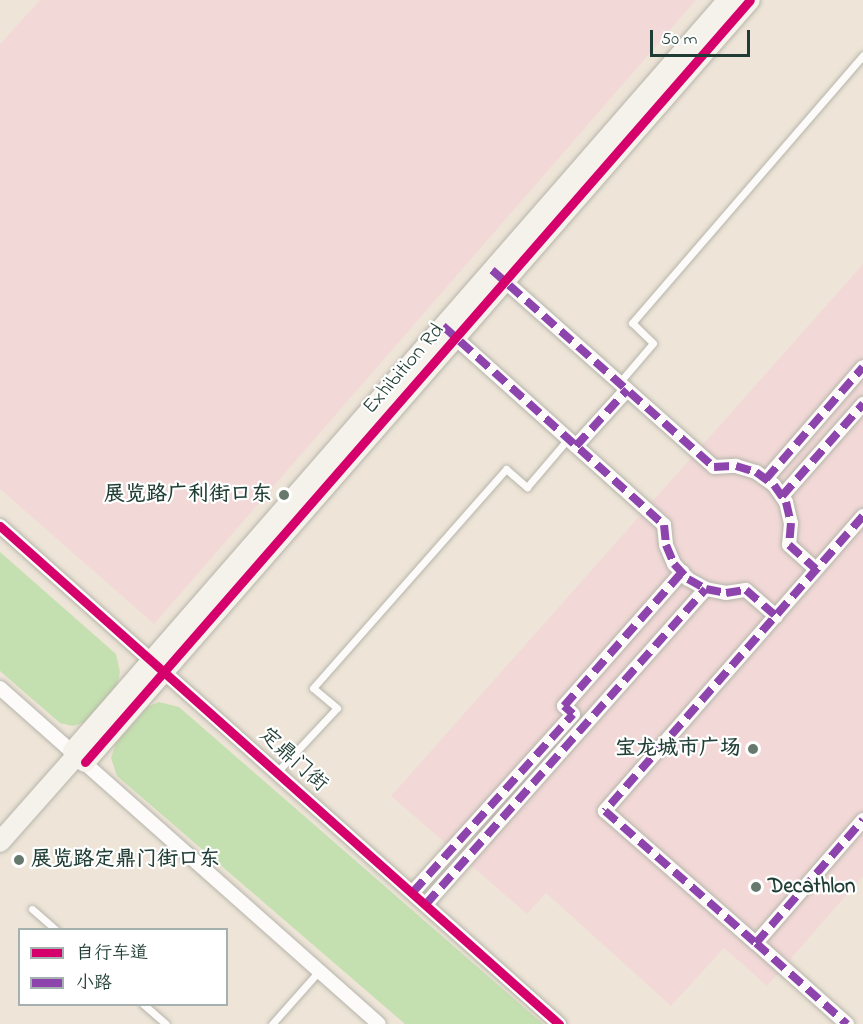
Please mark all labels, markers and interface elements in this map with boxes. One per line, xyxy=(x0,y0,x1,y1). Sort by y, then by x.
scale bar xyxy=(653,18,754,56)
text: 50 m xyxy=(661,27,698,53)
street label: Exhibition Rd xyxy=(358,319,450,419)
place label: 展览路广利街口东 xyxy=(104,482,272,508)
marker: 展览路广利街口东 xyxy=(277,488,291,502)
street label: 定鼎门街 xyxy=(253,723,333,797)
place label: 宝龙城市广场 xyxy=(615,736,741,762)
marker: 宝龙城市广场 xyxy=(746,742,760,756)
place label: 展览路定鼎门街口东 xyxy=(31,847,220,873)
marker: 展览路定鼎门街口东 xyxy=(12,853,26,867)
place label: Decathlon xyxy=(768,874,855,900)
marker: Decathlon xyxy=(749,880,763,894)
legend xyxy=(18,928,228,1006)
text: 自行车道 xyxy=(76,941,148,967)
text: 小路 xyxy=(76,971,112,997)

